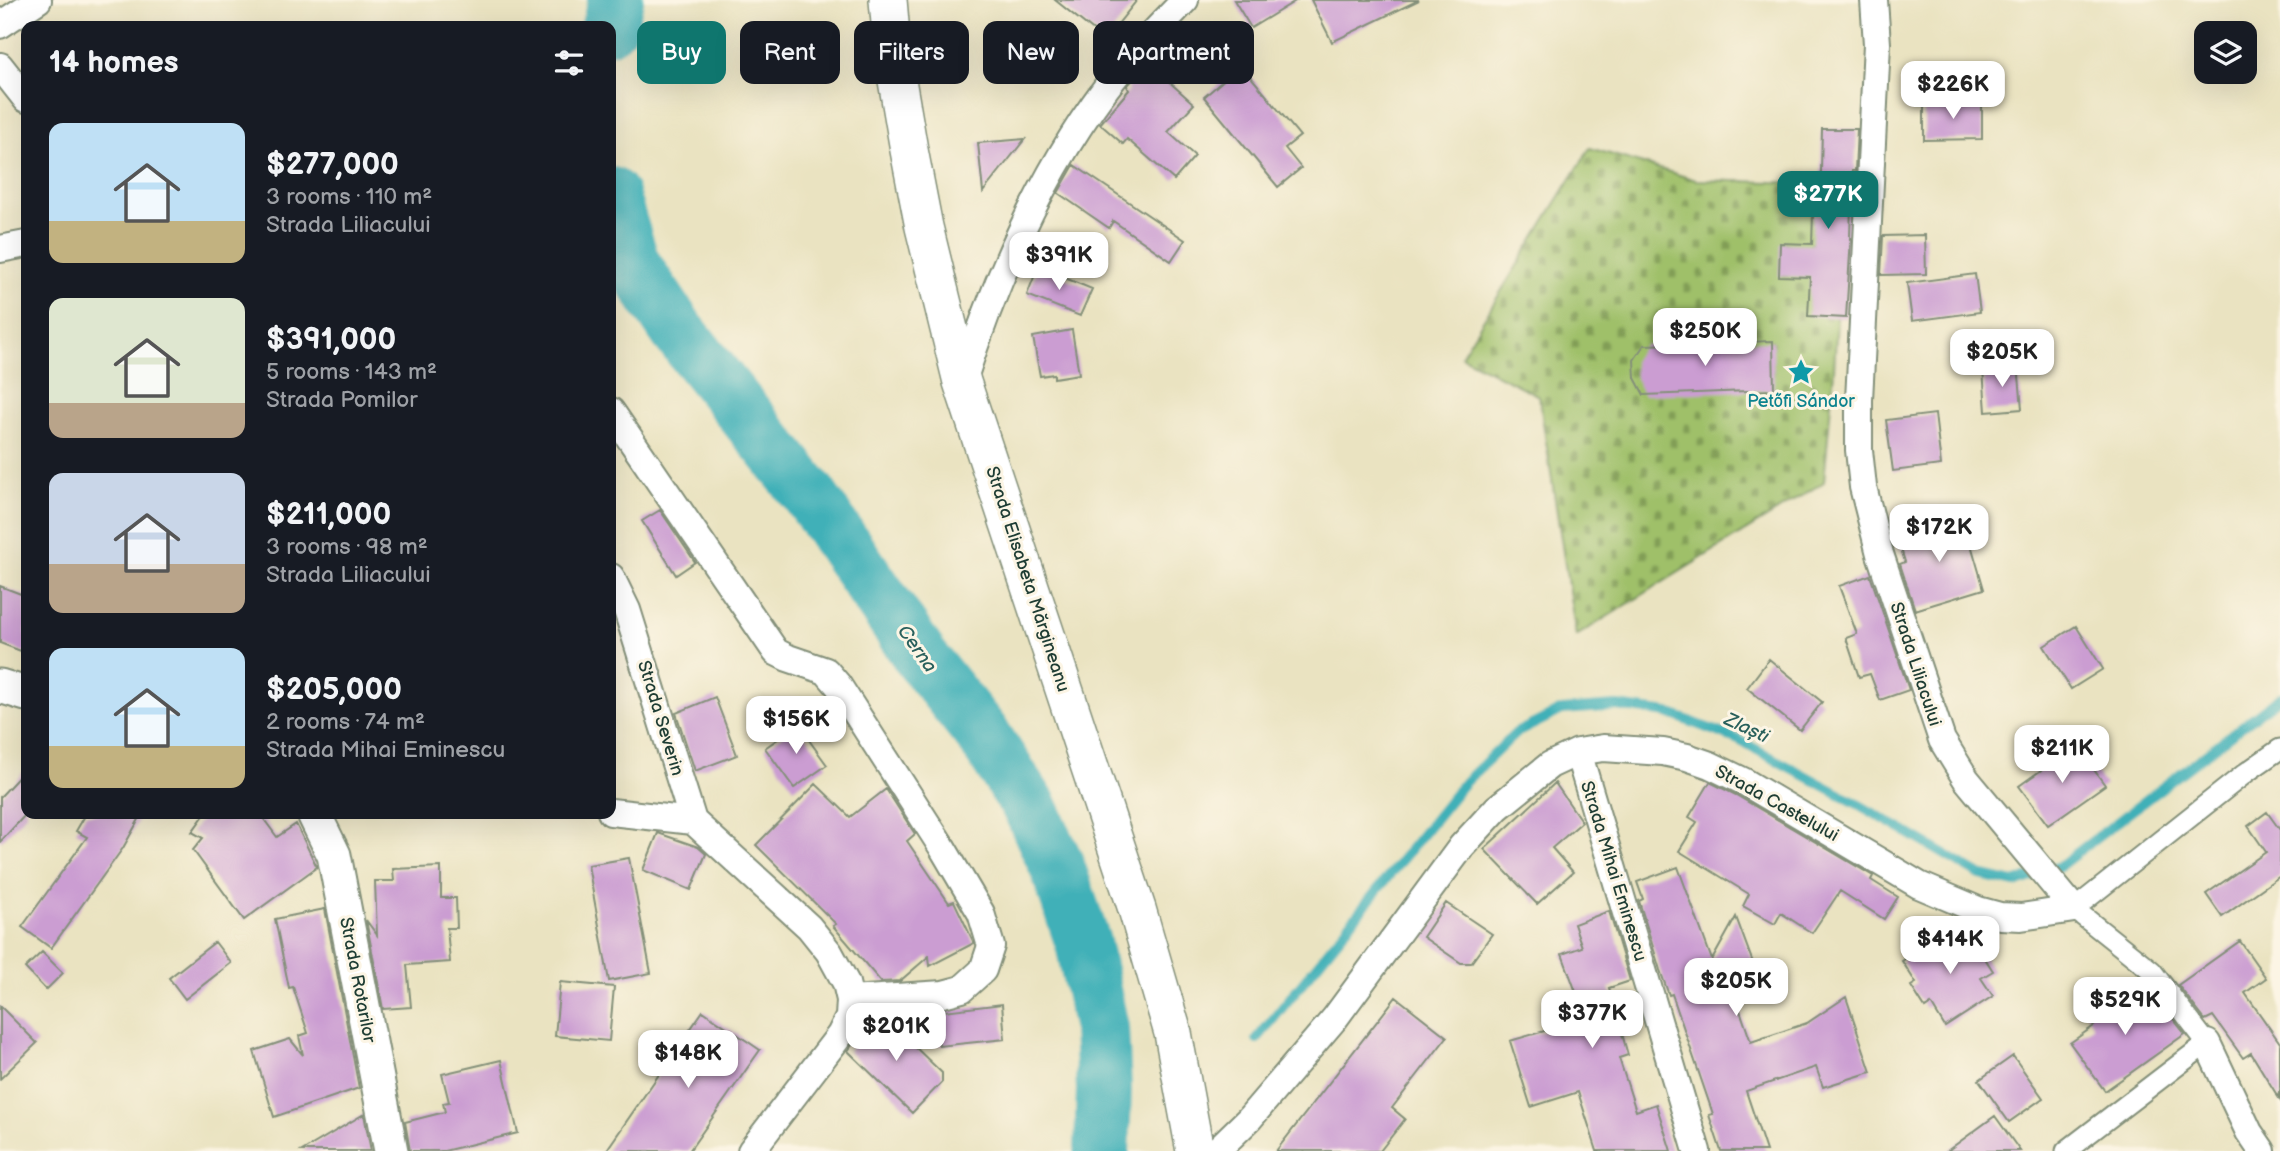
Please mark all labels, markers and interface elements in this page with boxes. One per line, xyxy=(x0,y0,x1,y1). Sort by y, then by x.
chip: Buy xyxy=(637,21,726,84)
chip: Rent xyxy=(740,21,840,84)
chip: Filters xyxy=(854,21,969,84)
chip: New xyxy=(983,21,1079,84)
chip: Apartment xyxy=(1093,21,1254,84)
map controls xyxy=(2194,21,2257,84)
button: layers xyxy=(2194,21,2257,84)
icon: filters xyxy=(550,44,588,82)
text: 14 homes xyxy=(49,45,178,81)
pin: $226K xyxy=(1904,61,2002,121)
text: $226K xyxy=(1917,70,1989,98)
text: $277,000 xyxy=(266,147,399,183)
icon: home xyxy=(105,151,189,235)
pin: $277K xyxy=(1779,172,1877,231)
text: $277K xyxy=(1793,180,1863,208)
text: 3 rooms · 110 m² xyxy=(266,183,432,211)
text: Strada Liliacului xyxy=(266,211,431,239)
pin: $391K xyxy=(1010,232,1108,292)
text: $391K xyxy=(1025,241,1093,269)
pin: $250K xyxy=(1656,308,1754,368)
text: $250K xyxy=(1669,317,1741,345)
text: $391,000 xyxy=(266,322,396,358)
icon: home xyxy=(105,326,189,410)
pin: $205K xyxy=(1953,330,2051,389)
text: $205K xyxy=(1966,338,2038,366)
place icon: Petőfi Sándor xyxy=(1786,357,1816,387)
text: 5 rooms · 143 m² xyxy=(266,358,437,386)
text: Strada Pomilor xyxy=(266,386,418,414)
place label: Petőfi Sándor xyxy=(1747,391,1855,412)
street label: Strada Elisabeta Mărgineanu xyxy=(981,464,1074,694)
text: $211,000 xyxy=(266,497,391,533)
icon: home xyxy=(105,501,189,585)
pin: $172K xyxy=(1890,504,1988,564)
text: $172K xyxy=(1906,513,1972,541)
text: 3 rooms · 98 m² xyxy=(266,533,428,561)
text: Strada Liliacului xyxy=(266,561,431,589)
street label: Strada Liliacului xyxy=(1886,600,1945,729)
water label: Cerna xyxy=(892,621,941,677)
street label: Strada Severin xyxy=(633,658,688,778)
text: $205,000 xyxy=(266,672,402,708)
icon: home xyxy=(105,676,189,760)
pin: $156K xyxy=(747,696,845,756)
text: $156K xyxy=(762,705,830,733)
text: 2 rooms · 74 m² xyxy=(266,708,425,736)
water label: Zlaști xyxy=(1720,708,1773,749)
pin: $211K xyxy=(2013,726,2111,785)
text: $211K xyxy=(2030,734,2094,762)
text: Strada Mihai Eminescu xyxy=(266,736,505,764)
street label: Strada Castelului xyxy=(1711,761,1842,846)
street label: Strada Mihai Eminescu xyxy=(1576,778,1651,964)
street label: Strada Rotarilor xyxy=(335,916,380,1045)
pin: $414K xyxy=(1901,916,1999,976)
text: $414K xyxy=(1916,925,1984,953)
pin: $205K xyxy=(1687,958,1785,1018)
text: $205K xyxy=(1700,967,1772,995)
pin: $529K xyxy=(2076,978,2174,1037)
text: $529K xyxy=(2089,986,2161,1014)
pin: $377K xyxy=(1543,990,1641,1050)
text: $377K xyxy=(1557,999,1627,1027)
pin: $201K xyxy=(847,1004,945,1063)
text: $201K xyxy=(862,1012,930,1040)
pin: $148K xyxy=(639,1030,737,1090)
text: $148K xyxy=(654,1039,722,1067)

